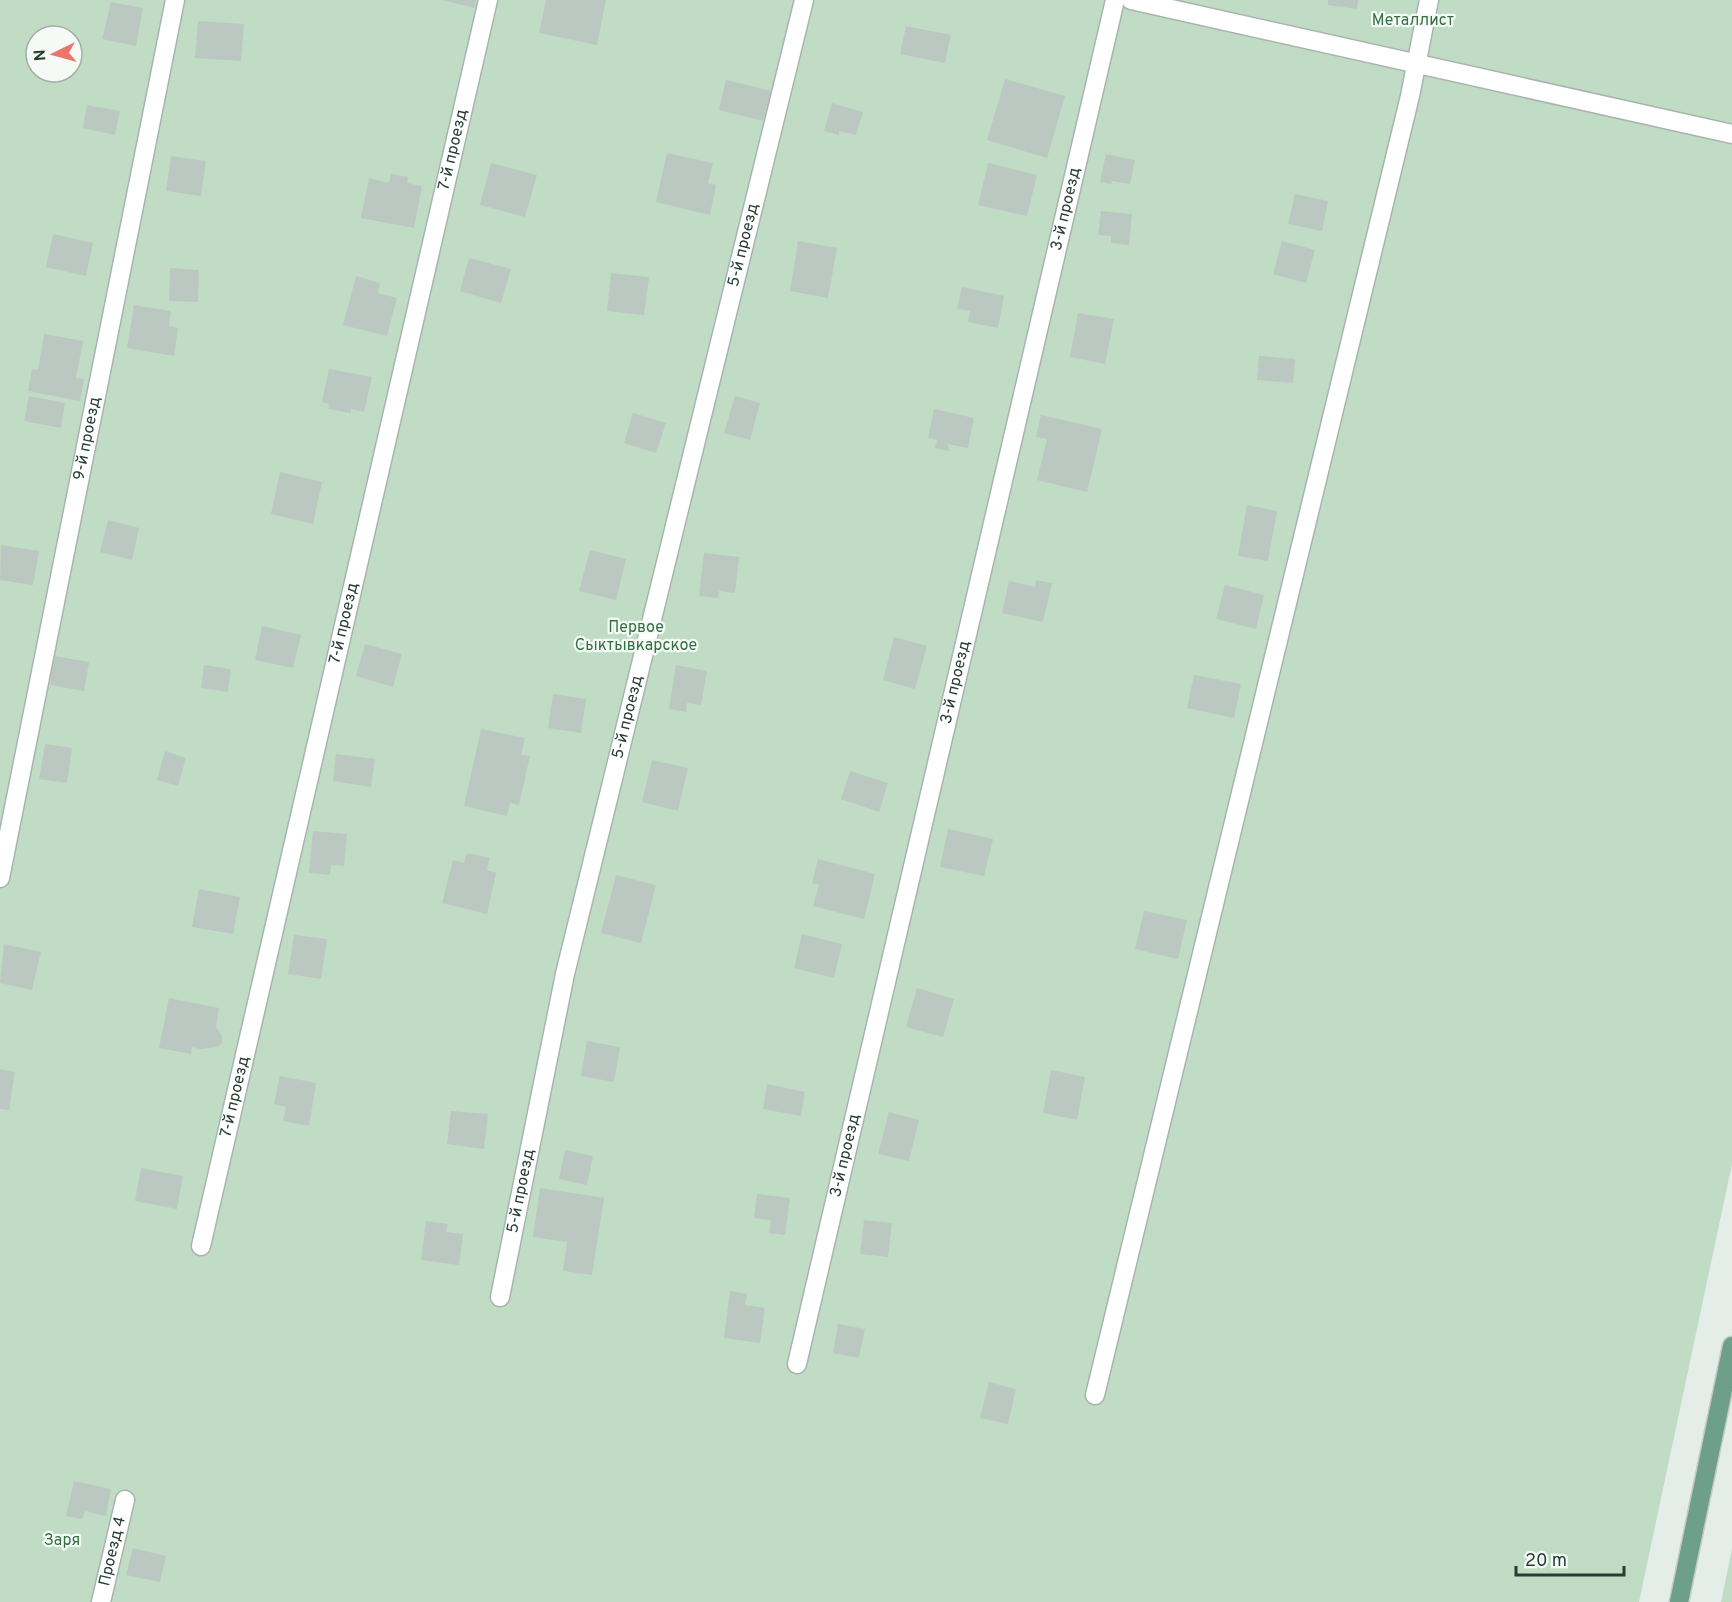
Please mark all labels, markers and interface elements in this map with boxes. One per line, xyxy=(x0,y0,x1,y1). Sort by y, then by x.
park label: Металлист xyxy=(1372,11,1454,31)
north arrow xyxy=(24,24,84,84)
text: N xyxy=(31,49,52,62)
street label: 7-й проезд xyxy=(434,107,473,192)
street label: 3-й проезд xyxy=(1047,165,1086,253)
street label: 5-й проезд xyxy=(724,201,764,289)
street label: 9-й проезд xyxy=(69,395,106,482)
street label: 7-й проезд xyxy=(325,581,363,666)
park label: Первое Сыктывкарское xyxy=(575,618,697,656)
street label: 3-й проезд xyxy=(937,639,975,726)
street label: 5-й проезд xyxy=(608,673,648,761)
street label: 7-й проезд xyxy=(216,1054,254,1139)
street label: 3-й проезд xyxy=(826,1112,865,1199)
street label: 5-й проезд xyxy=(503,1147,540,1235)
street label: Проезд 4 xyxy=(95,1515,131,1588)
park label: Заря xyxy=(44,1531,80,1551)
scale bar xyxy=(1516,1539,1624,1577)
text: 20 m xyxy=(1525,1550,1567,1573)

